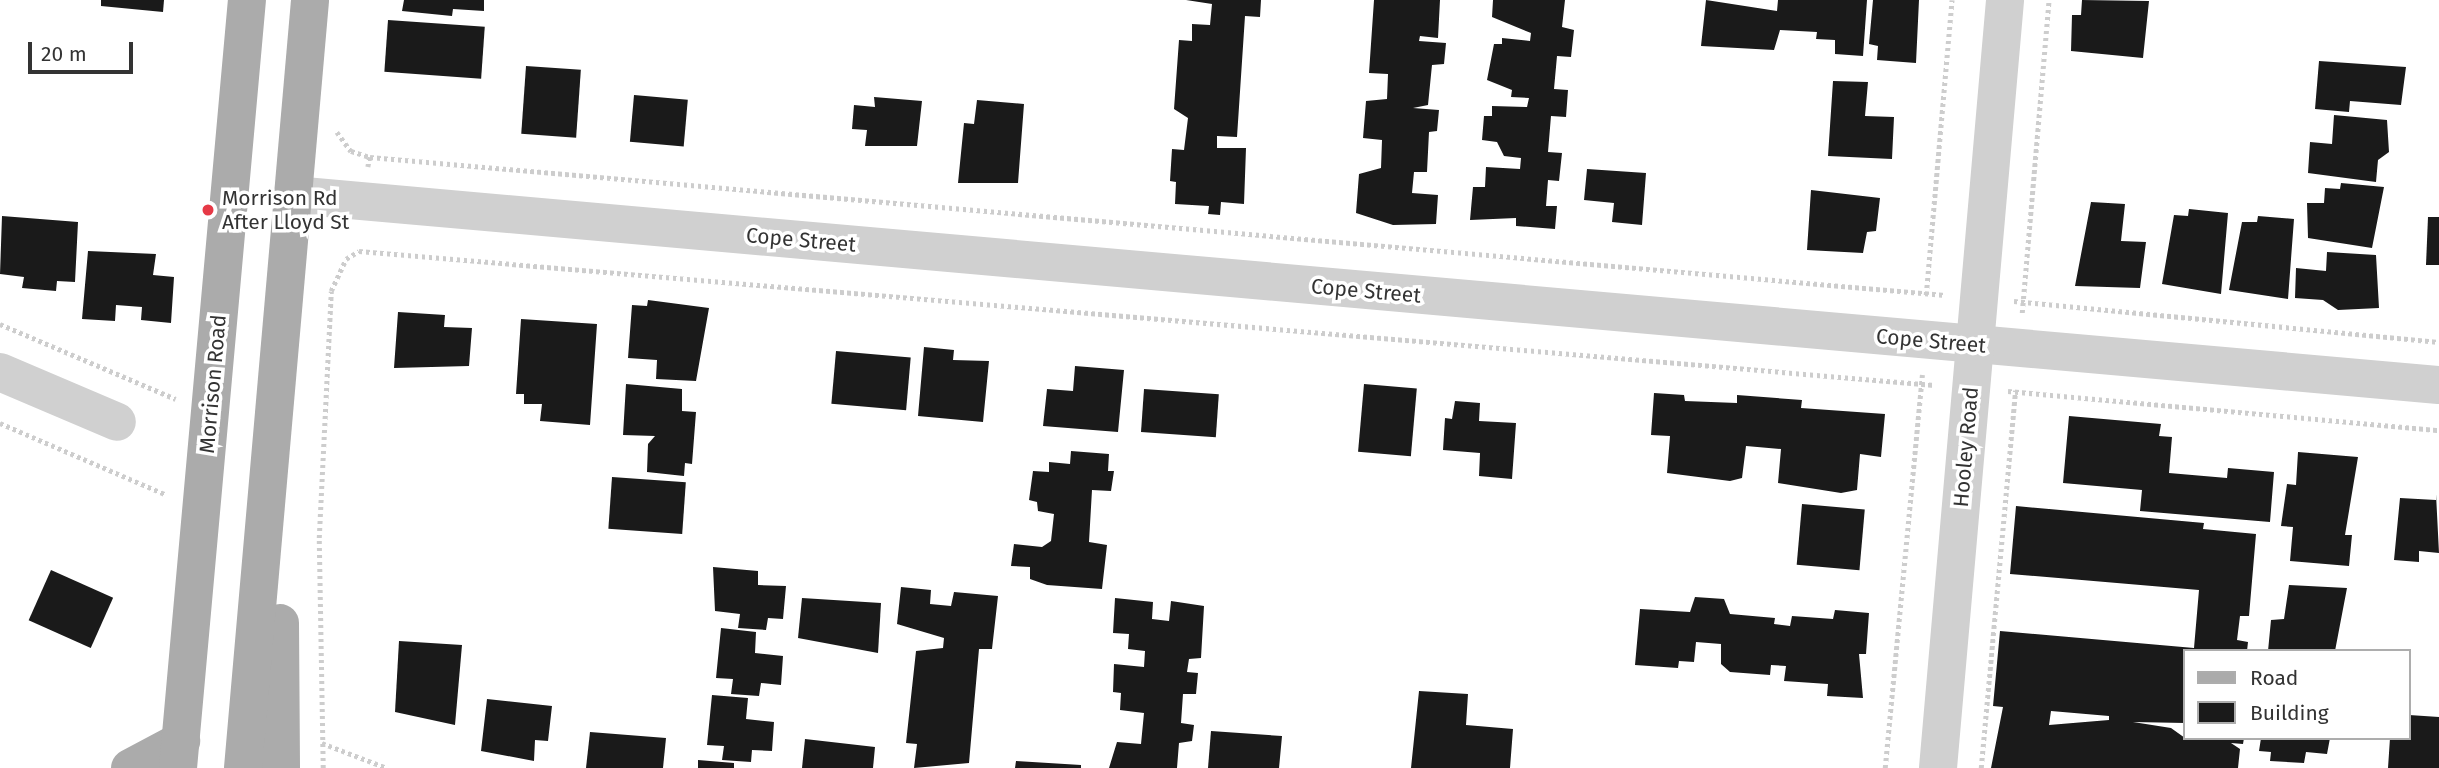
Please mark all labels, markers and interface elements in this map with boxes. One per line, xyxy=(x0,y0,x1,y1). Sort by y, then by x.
scale bar xyxy=(32,28,136,72)
text: 20 m xyxy=(41,41,87,67)
place label: Morrison Rd After Lloyd St xyxy=(222,185,349,235)
marker: Morrison Rd After Lloyd St xyxy=(200,202,216,218)
street label: Cope Street xyxy=(745,223,857,257)
street label: Cope Street xyxy=(1310,274,1422,308)
street label: Morrison Road xyxy=(194,314,232,454)
street label: Cope Street xyxy=(1875,324,1987,358)
street label: Hooley Road xyxy=(1948,386,1984,508)
legend xyxy=(2184,649,2411,740)
text: Road xyxy=(2250,665,2298,691)
text: Building xyxy=(2250,700,2329,726)

